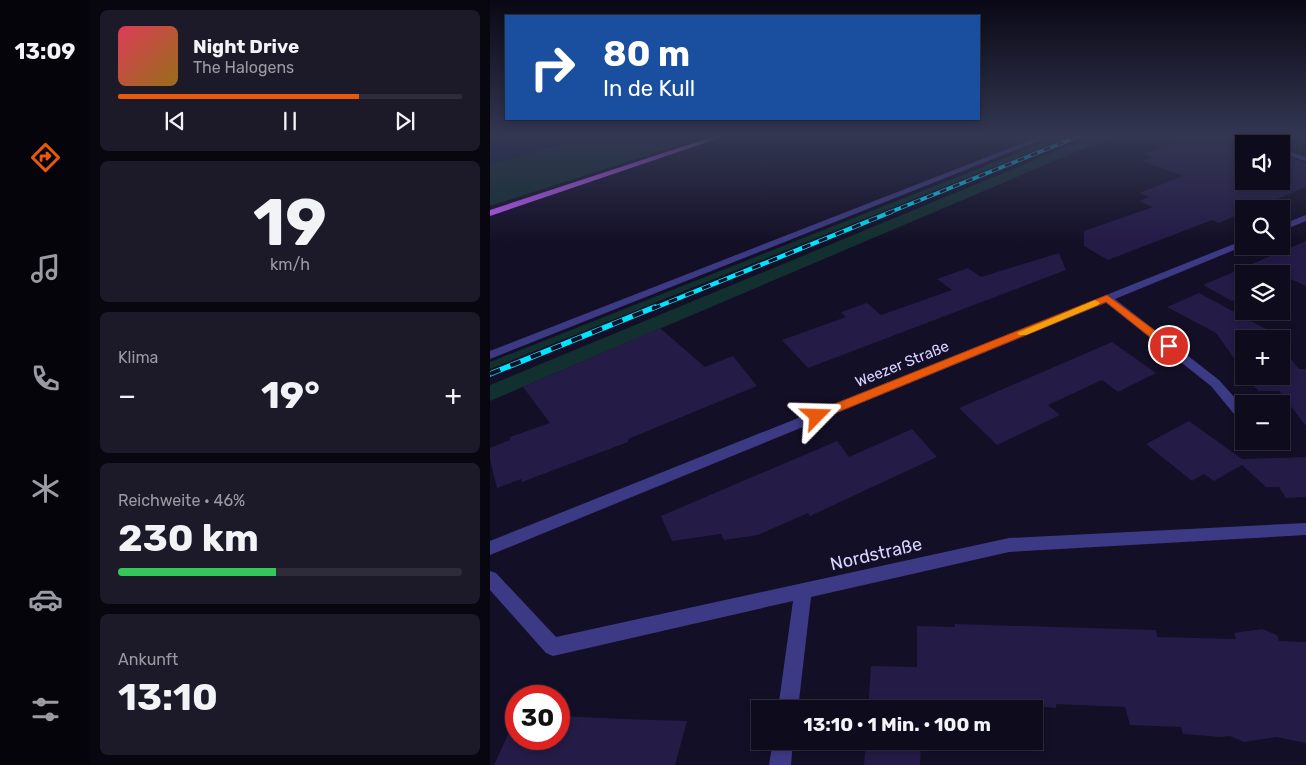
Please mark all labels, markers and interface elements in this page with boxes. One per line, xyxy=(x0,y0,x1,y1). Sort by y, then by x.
text: 80 m xyxy=(603,33,690,75)
text: Night Drive xyxy=(193,35,299,58)
icon: right xyxy=(520,35,585,100)
text: 13:09 xyxy=(15,38,75,65)
text: The Halogens xyxy=(193,58,294,77)
text: In de Kull xyxy=(603,75,695,102)
icon: previous xyxy=(161,107,189,135)
icon: pause xyxy=(276,107,304,135)
icon: next xyxy=(391,107,419,135)
map controls xyxy=(1235,135,1290,450)
button: sound xyxy=(1235,135,1290,190)
icon: directions xyxy=(28,140,63,175)
text: 19 xyxy=(253,184,327,261)
button: search xyxy=(1235,200,1290,255)
icon: music xyxy=(28,251,63,286)
text: km/h xyxy=(270,255,310,274)
button: layers xyxy=(1235,265,1290,320)
pin xyxy=(1148,325,1190,367)
button: + xyxy=(1235,330,1290,385)
icon: arrive xyxy=(1155,332,1183,360)
street label: Weezer Straße xyxy=(852,337,952,391)
text: Klima xyxy=(118,348,158,367)
icon: phone xyxy=(28,361,63,396)
text: 19° xyxy=(261,372,320,418)
text: − xyxy=(118,379,136,412)
text: + xyxy=(445,379,462,412)
position arrow xyxy=(790,389,842,441)
button: − xyxy=(1235,395,1290,450)
icon: climate xyxy=(28,471,63,506)
text: Reichweite · 46% xyxy=(118,491,245,510)
text: 230 km xyxy=(118,515,259,561)
street label: Nordstraße xyxy=(828,533,924,575)
icon: car xyxy=(28,582,63,617)
text: Ankunft xyxy=(118,650,178,669)
text: 13:10 xyxy=(118,674,218,720)
speed limit sign: 30 xyxy=(505,685,570,750)
icon: filters xyxy=(28,692,63,727)
text: 13:10 · 1 Min. · 100 m xyxy=(803,713,991,736)

